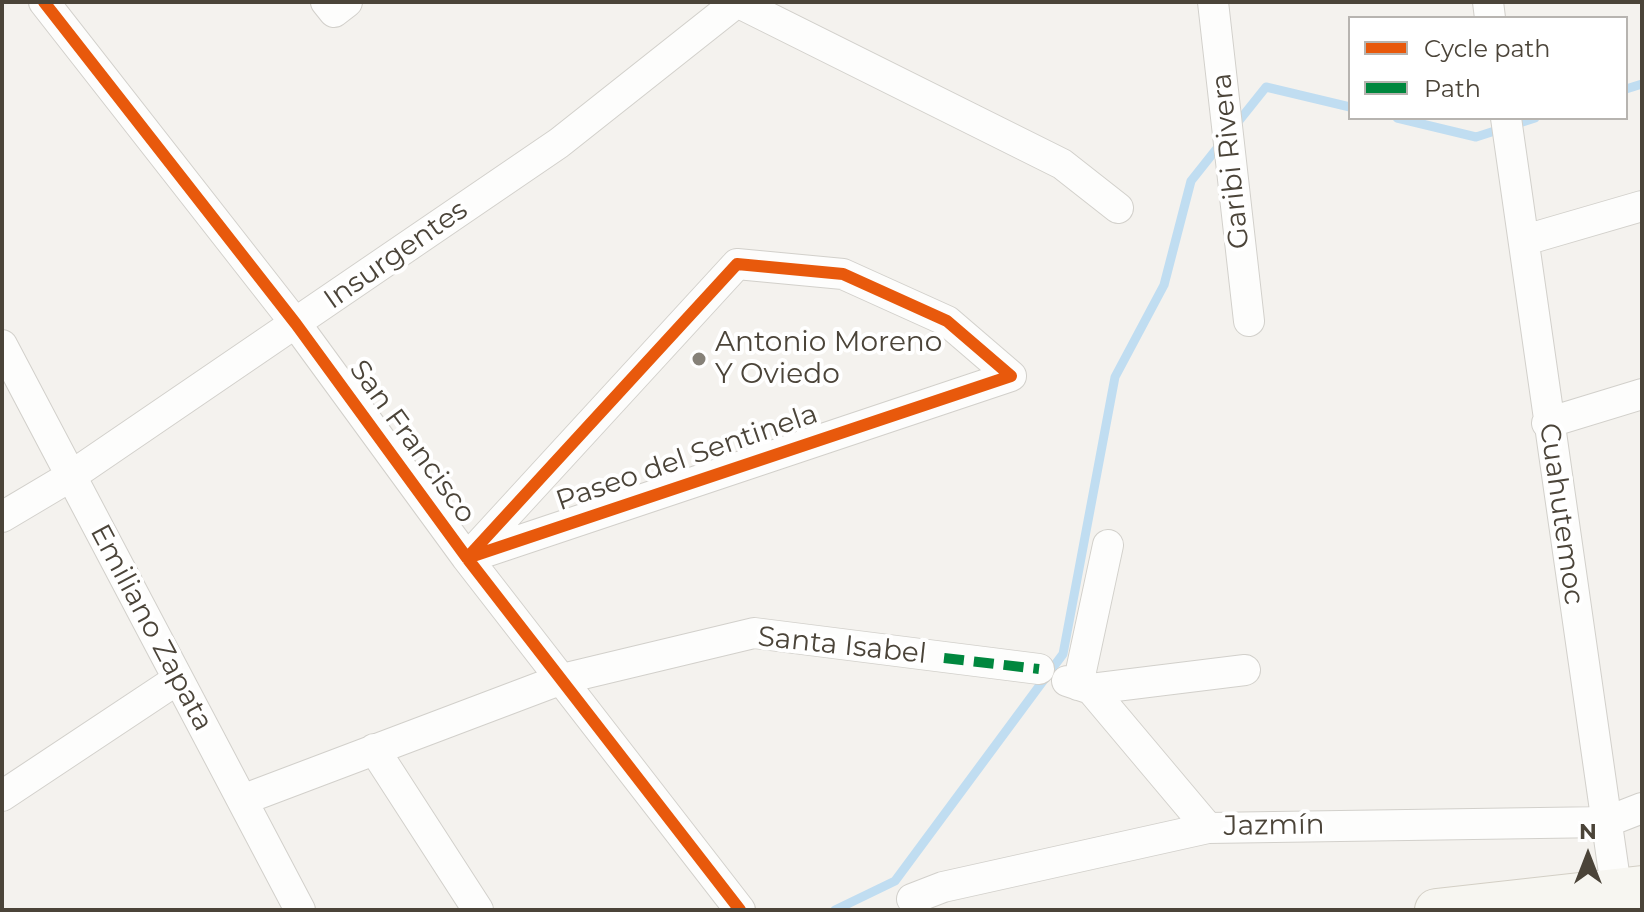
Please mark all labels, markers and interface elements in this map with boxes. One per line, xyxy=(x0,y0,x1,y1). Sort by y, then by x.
legend xyxy=(1348,16,1628,120)
text: Cycle path xyxy=(1424,34,1551,63)
street label: Garibi Rivera xyxy=(1205,71,1257,251)
text: Path xyxy=(1424,74,1481,103)
street label: Insurgentes xyxy=(318,193,474,317)
place label: Antonio Moreno Y Oviedo xyxy=(715,326,942,392)
marker: Antonio Moreno Y Oviedo xyxy=(690,350,708,368)
street label: San Francisco xyxy=(342,354,482,530)
street label: Paseo del Sentinela xyxy=(552,397,822,519)
street label: Cuahutemoc xyxy=(1532,421,1590,607)
street label: Emiliano Zapata xyxy=(82,519,220,737)
street label: Santa Isabel xyxy=(756,620,928,672)
street label: Jazmín xyxy=(1223,808,1325,844)
north arrow xyxy=(1548,816,1628,896)
text: N xyxy=(1579,818,1597,845)

